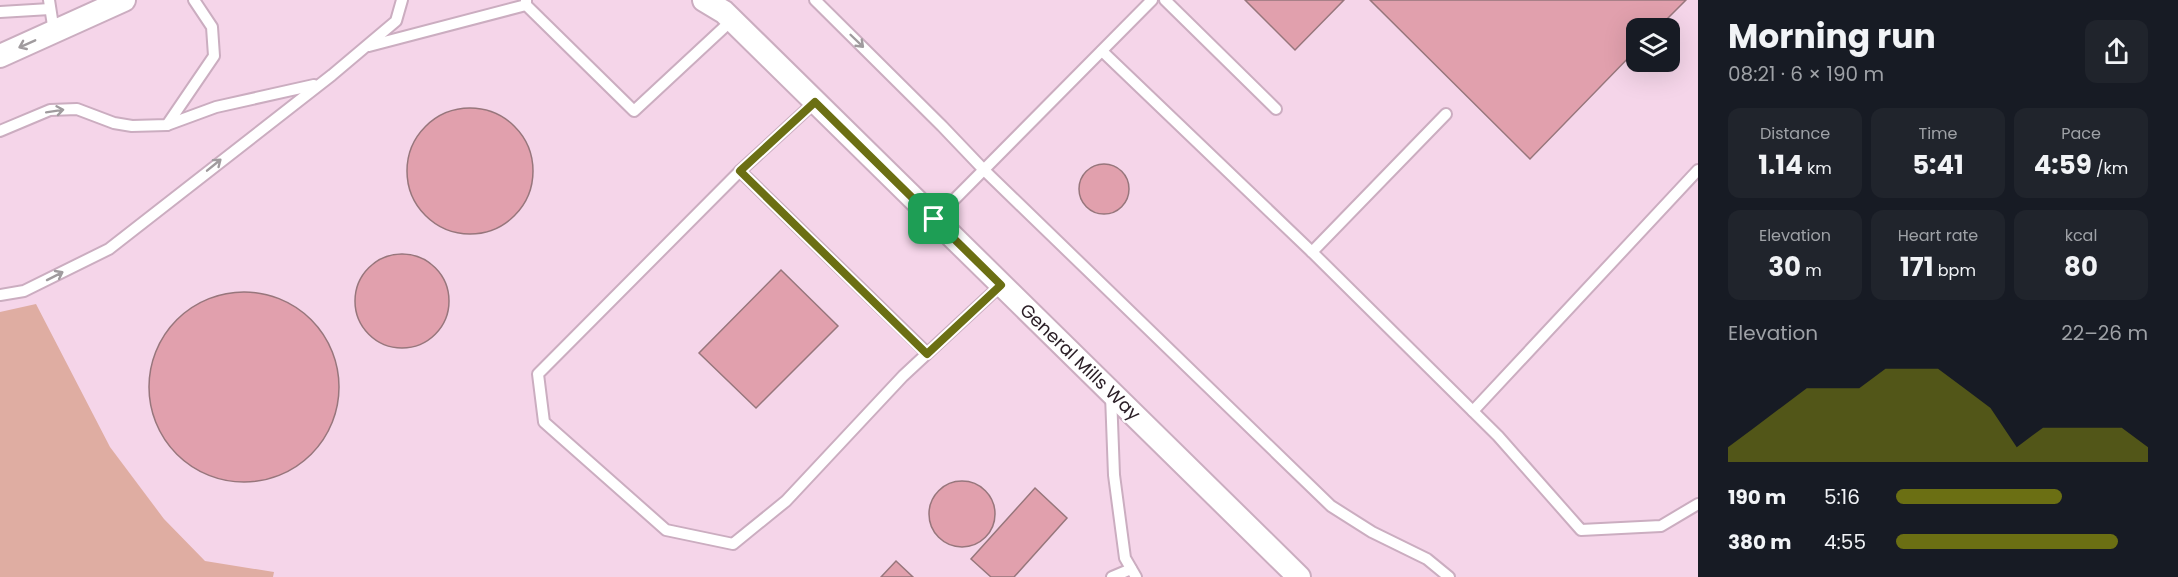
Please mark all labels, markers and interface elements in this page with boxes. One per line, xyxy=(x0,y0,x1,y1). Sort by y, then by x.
text: Morning run xyxy=(1728,13,1936,60)
map controls xyxy=(1626,18,1680,72)
button: layers xyxy=(1626,18,1680,72)
button: share xyxy=(2085,20,2148,83)
one-way arrow xyxy=(849,33,864,48)
one-way arrow xyxy=(18,39,36,50)
text: 08:21 · 6 × 190 m xyxy=(1728,60,1884,88)
one-way arrow xyxy=(45,105,64,116)
text: Distance xyxy=(1760,122,1830,145)
text: Time xyxy=(1919,122,1958,145)
text: Pace xyxy=(2061,122,2101,145)
text: 1.14 xyxy=(1758,147,1803,183)
text: 5:41 xyxy=(1912,147,1964,183)
text: 4:59 xyxy=(2034,147,2092,183)
text: km xyxy=(1803,157,1832,180)
text: /km xyxy=(2092,157,2128,180)
one-way arrow xyxy=(206,159,222,172)
pin xyxy=(908,193,959,244)
icon: arrive xyxy=(917,202,950,235)
text: Elevation xyxy=(1759,224,1831,247)
text: Heart rate xyxy=(1898,224,1978,247)
text: kcal xyxy=(2065,224,2097,247)
text: 30 xyxy=(1768,249,1801,285)
text: 171 xyxy=(1900,249,1934,285)
text: 80 xyxy=(2064,249,2098,285)
text: m xyxy=(1801,259,1822,282)
text: bpm xyxy=(1934,259,1976,282)
one-way arrow xyxy=(45,270,63,281)
street label: General Mills Way xyxy=(1015,297,1146,426)
text: Elevation xyxy=(1728,319,1818,347)
text: 22–26 m xyxy=(2061,319,2148,347)
text: 190 m xyxy=(1728,483,1786,511)
text: 5:16 xyxy=(1824,483,1860,511)
text: 380 m xyxy=(1728,528,1792,556)
text: 4:55 xyxy=(1824,528,1866,556)

